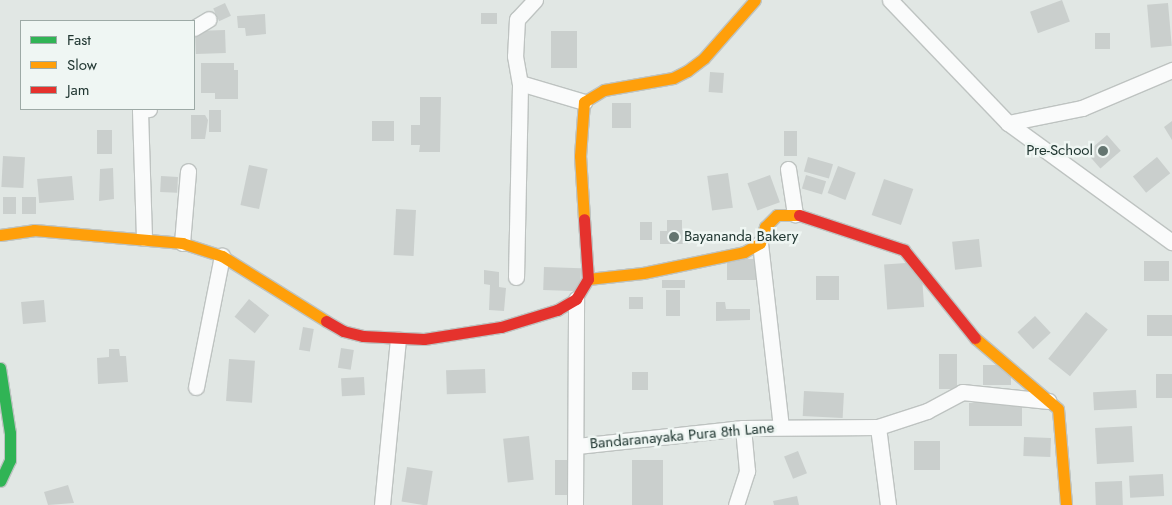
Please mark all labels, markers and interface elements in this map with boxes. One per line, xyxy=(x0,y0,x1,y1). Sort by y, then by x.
legend xyxy=(20,20,195,110)
text: Fast xyxy=(67,29,91,51)
text: Slow xyxy=(67,54,97,76)
text: Jam xyxy=(67,79,90,101)
place label: Pre-School xyxy=(1026,142,1093,160)
marker: Pre-School xyxy=(1097,145,1109,157)
place label: Bayananda Bakery xyxy=(684,228,798,246)
marker: Bayananda Bakery xyxy=(668,231,680,243)
street label: Bandaranayaka Pura 8th Lane xyxy=(589,419,775,453)

